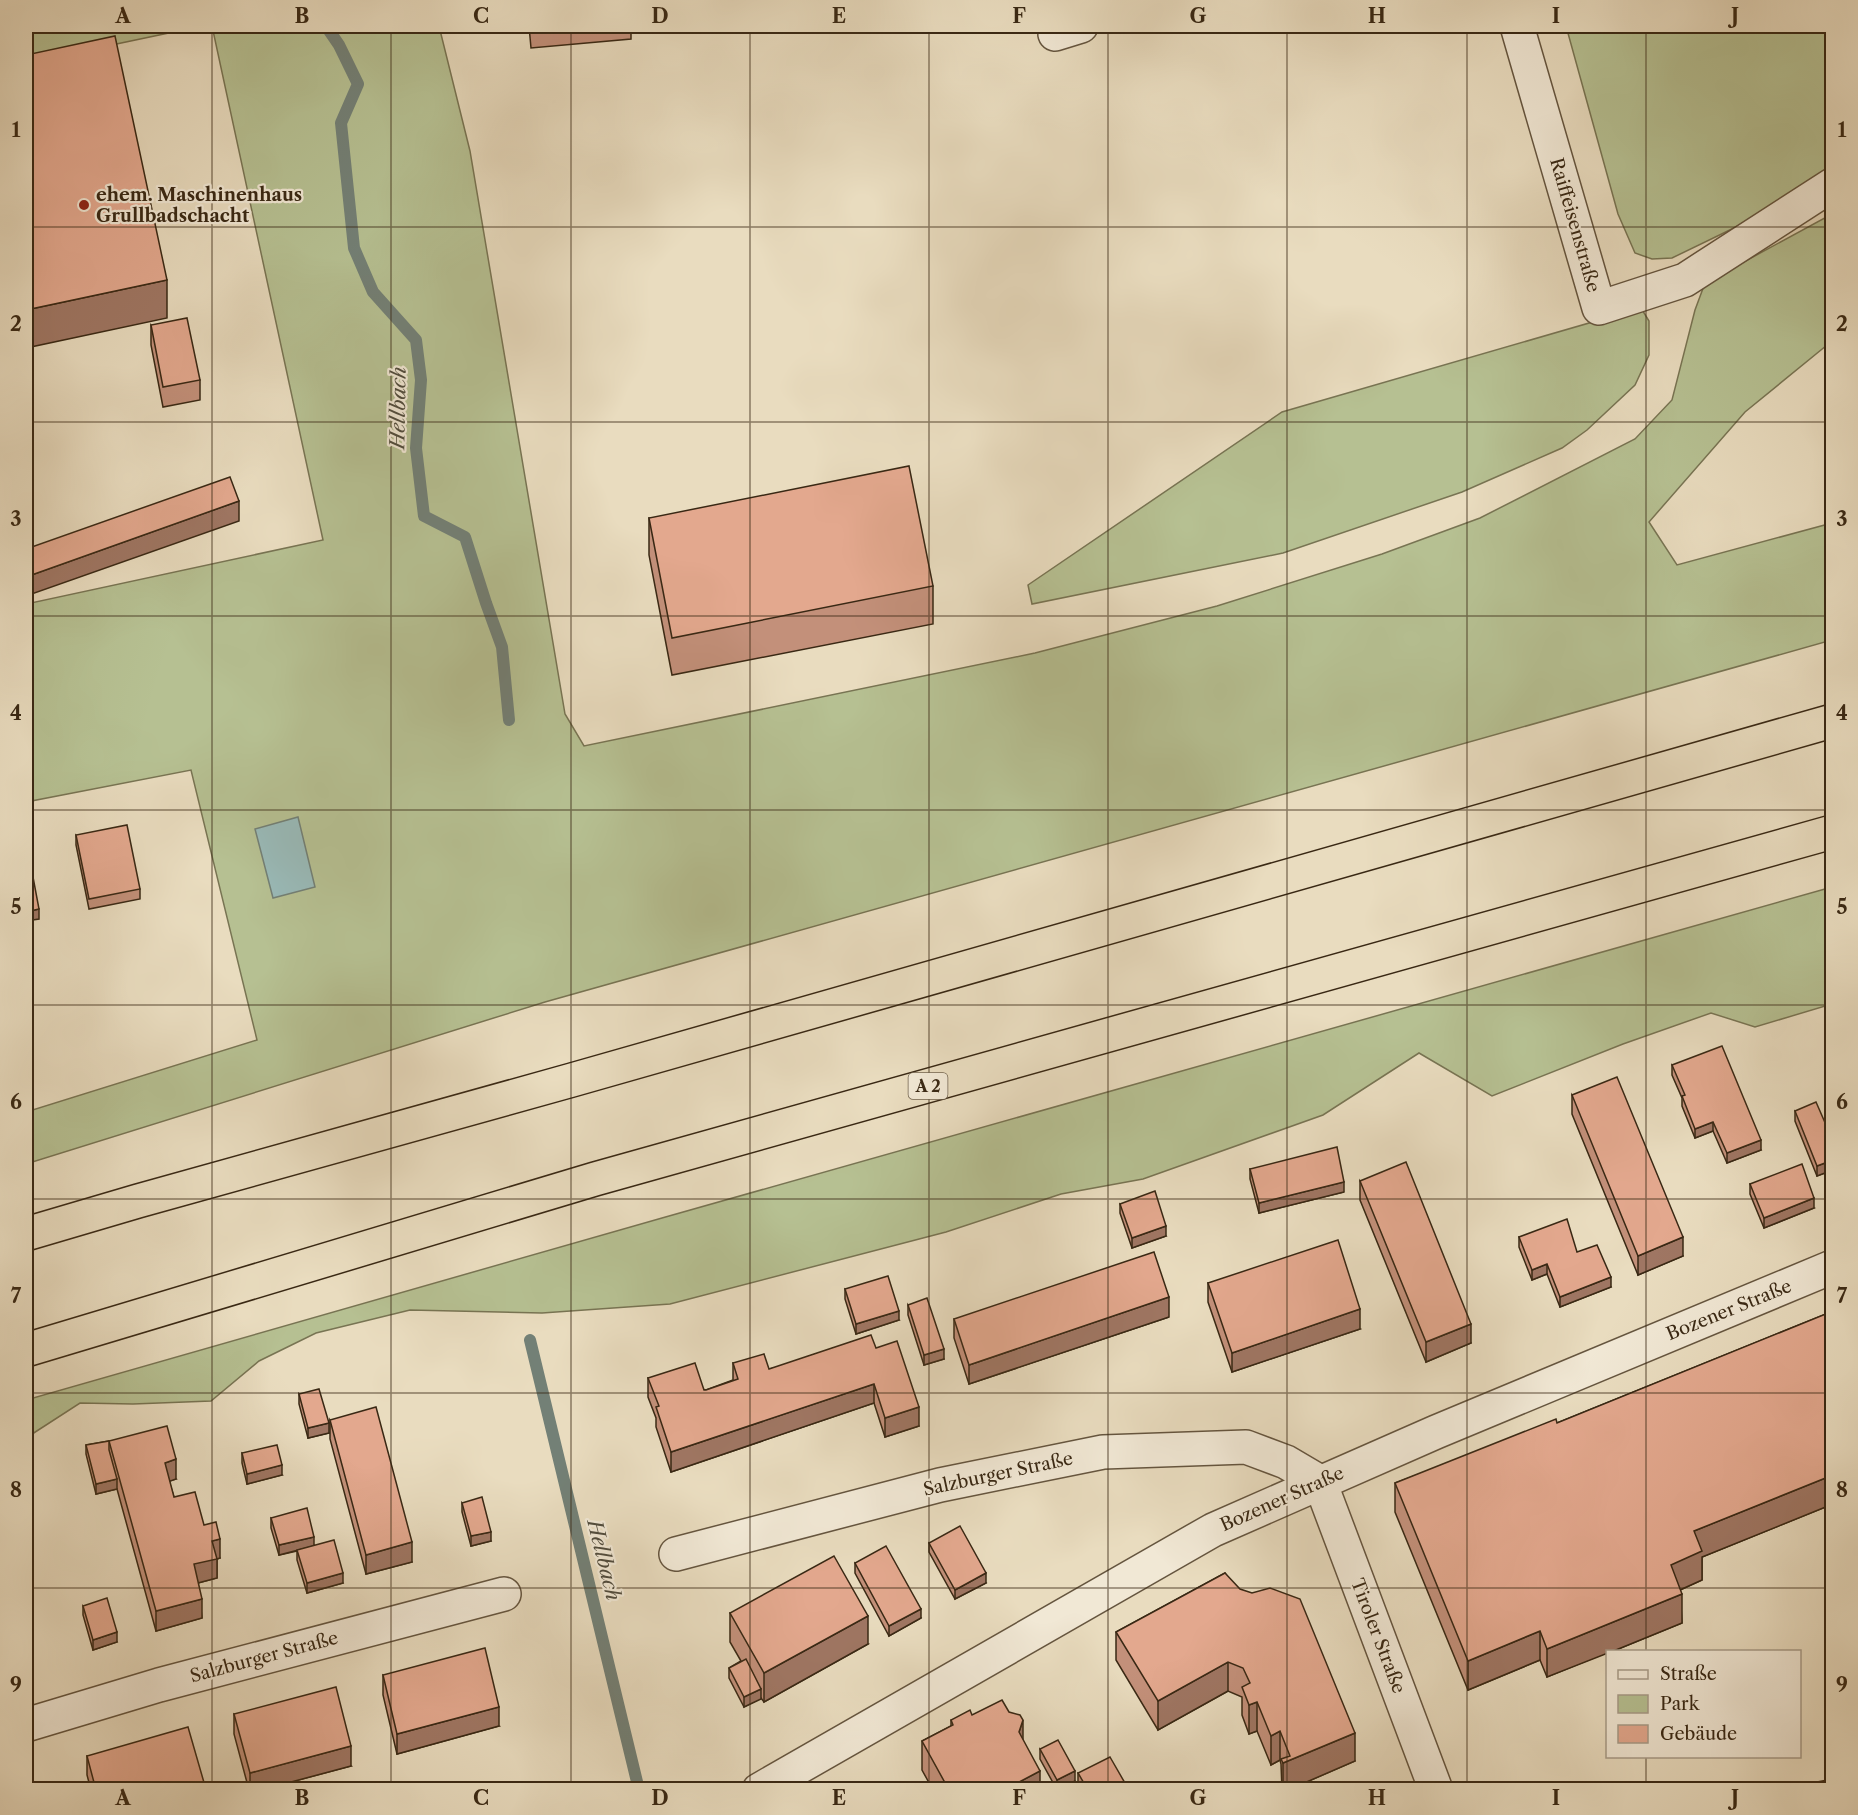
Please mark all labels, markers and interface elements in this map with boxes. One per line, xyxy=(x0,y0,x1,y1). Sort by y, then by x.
text: A xyxy=(114,4,131,28)
text: B xyxy=(295,4,310,28)
text: C xyxy=(473,4,489,28)
text: D xyxy=(651,4,669,28)
text: E xyxy=(832,4,846,28)
text: F xyxy=(1012,4,1026,28)
text: G xyxy=(1190,4,1207,28)
text: H xyxy=(1368,4,1386,28)
text: I xyxy=(1552,4,1560,28)
text: J xyxy=(1727,4,1739,28)
text: 1 xyxy=(12,118,21,142)
text: 1 xyxy=(1838,118,1847,142)
street label: Raiffeisenstraße xyxy=(1545,155,1605,295)
place label: ehem. Maschinenhaus Grullbadschacht xyxy=(96,184,302,227)
marker: ehem. Maschinenhaus Grullbadschacht xyxy=(77,198,91,212)
text: 2 xyxy=(10,312,22,336)
text: 2 xyxy=(1836,312,1848,336)
water label: Hellbach xyxy=(385,366,411,452)
text: 3 xyxy=(10,507,22,531)
text: 3 xyxy=(1836,507,1848,531)
text: 4 xyxy=(10,701,22,725)
text: 4 xyxy=(1836,701,1848,725)
text: 5 xyxy=(10,895,22,919)
text: 5 xyxy=(1836,895,1848,919)
road number: A 2 xyxy=(908,1073,948,1099)
text: 6 xyxy=(10,1090,22,1114)
text: 6 xyxy=(1836,1090,1848,1114)
street label: Bozener Straße xyxy=(1663,1275,1795,1345)
text: 7 xyxy=(11,1284,22,1308)
text: 7 xyxy=(1837,1284,1848,1308)
street label: Salzburger Straße xyxy=(921,1447,1075,1501)
street label: Bozener Straße xyxy=(1217,1462,1347,1536)
text: 8 xyxy=(10,1478,22,1502)
text: 8 xyxy=(1836,1478,1848,1502)
water label: Hellbach xyxy=(582,1515,626,1603)
street label: Tiroler Straße xyxy=(1346,1575,1410,1697)
street label: Salzburger Straße xyxy=(187,1627,341,1687)
legend xyxy=(1606,1650,1801,1758)
text: Straße xyxy=(1660,1663,1717,1685)
text: 9 xyxy=(10,1673,22,1697)
text: 9 xyxy=(1836,1673,1848,1697)
text: Park xyxy=(1660,1693,1701,1715)
text: Gebäude xyxy=(1660,1723,1737,1745)
text: A xyxy=(114,1786,131,1810)
text: B xyxy=(295,1786,310,1810)
text: C xyxy=(473,1786,489,1810)
text: D xyxy=(651,1786,669,1810)
text: E xyxy=(832,1786,846,1810)
text: F xyxy=(1012,1786,1026,1810)
text: G xyxy=(1190,1786,1207,1810)
text: H xyxy=(1368,1786,1386,1810)
text: I xyxy=(1552,1786,1560,1810)
text: J xyxy=(1727,1786,1739,1810)

